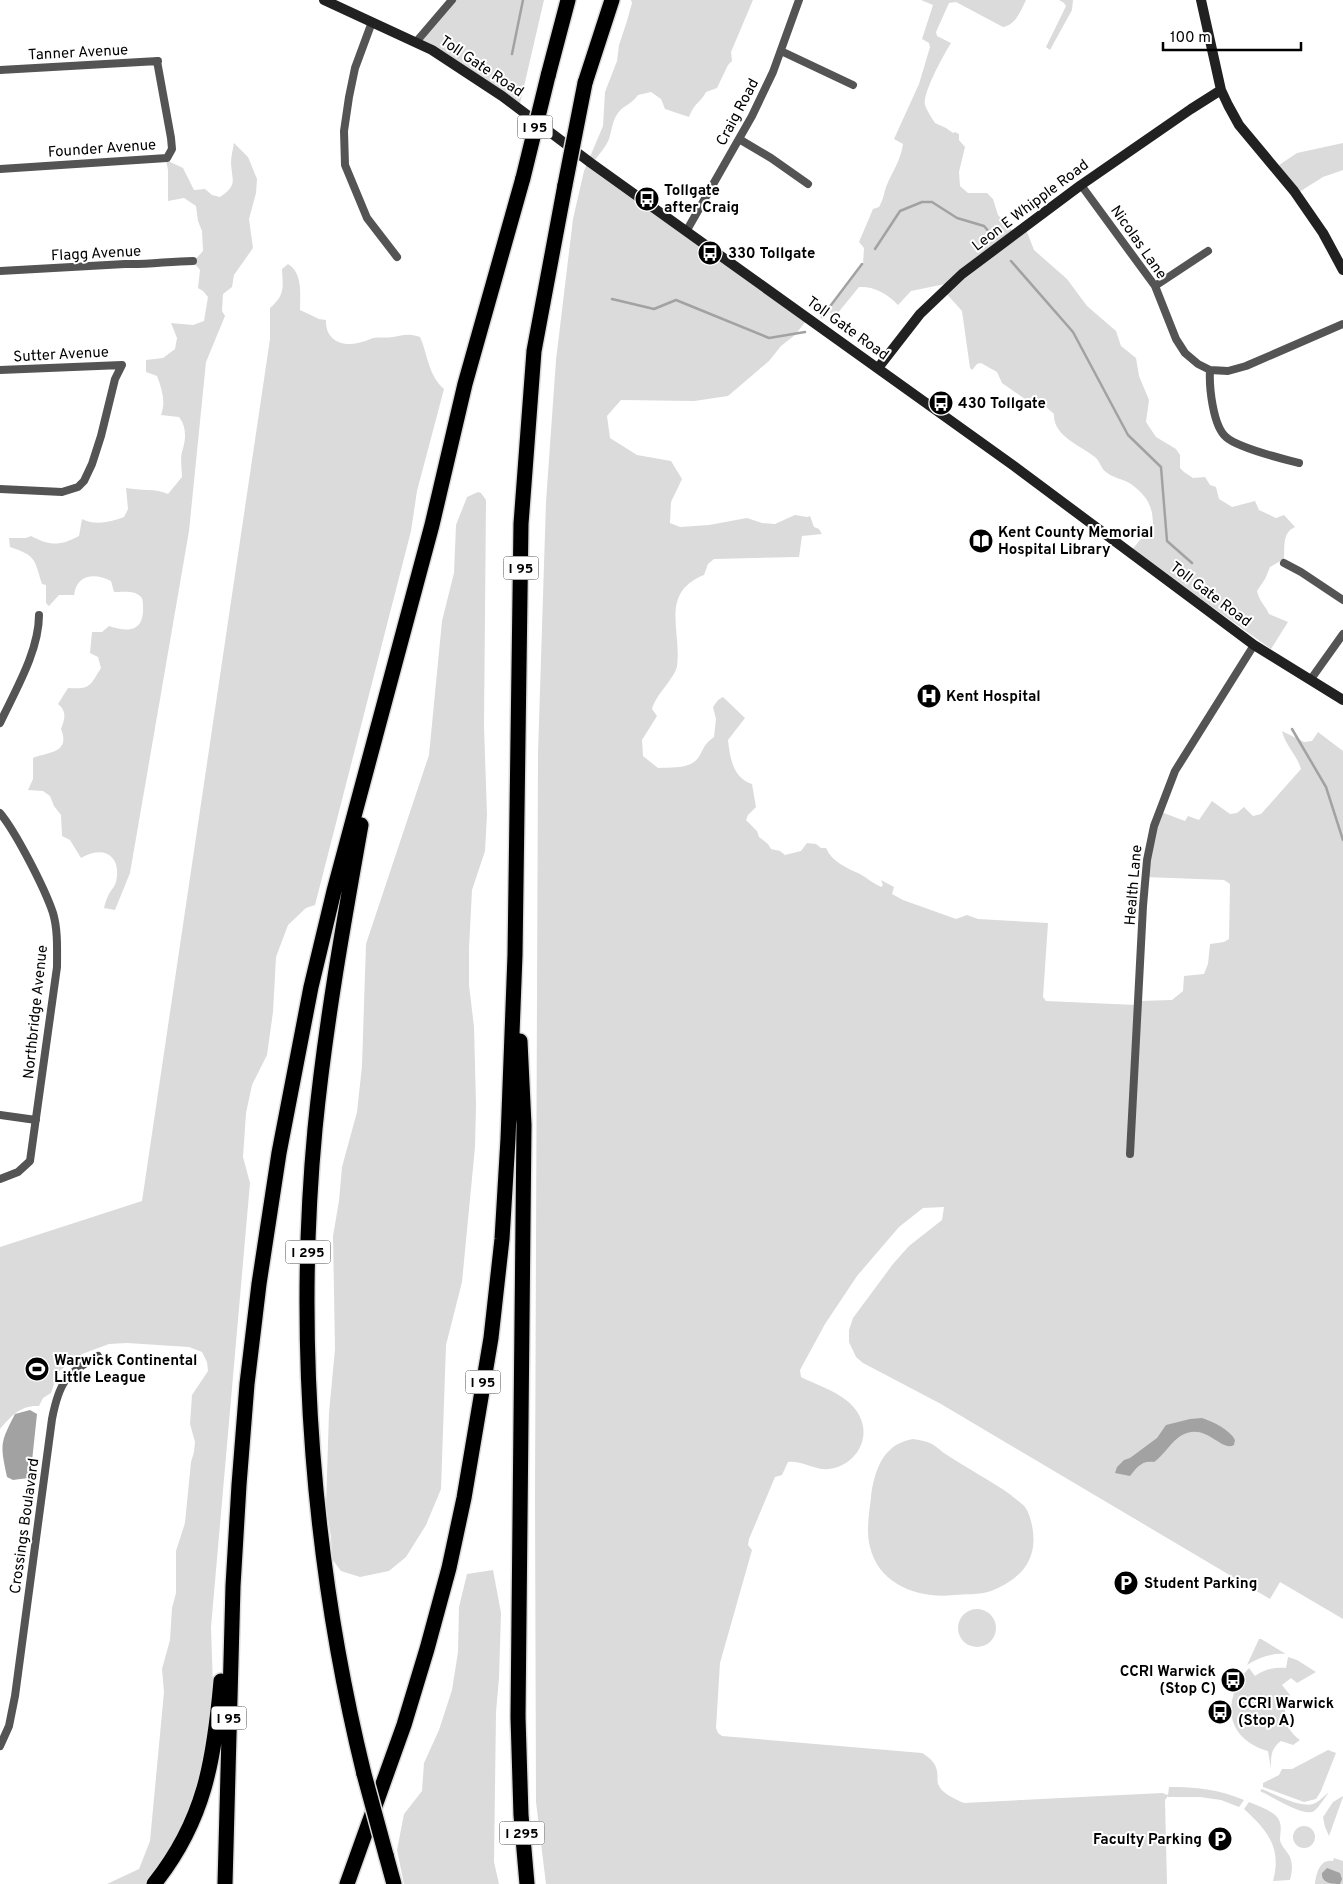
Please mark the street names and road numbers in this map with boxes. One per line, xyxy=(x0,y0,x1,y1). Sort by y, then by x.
street label: Toll Gate Road xyxy=(436,32,527,102)
street label: Tanner Avenue xyxy=(28,41,129,66)
street label: Craig Road xyxy=(713,76,764,150)
road number: I 95 xyxy=(518,115,552,138)
street label: Founder Avenue xyxy=(47,136,157,163)
street label: Leon E Whipple Road xyxy=(969,156,1093,256)
street label: Nicolas Lane xyxy=(1105,202,1170,284)
street label: Flagg Avenue xyxy=(50,243,142,266)
street label: Toll Gate Road xyxy=(802,293,892,365)
street label: Sutter Avenue xyxy=(13,344,109,367)
road number: I 95 xyxy=(504,556,538,580)
street label: Toll Gate Road xyxy=(1166,558,1255,632)
street label: Health Lane xyxy=(1122,844,1147,926)
street label: Northbridge Avenue xyxy=(20,944,53,1080)
road number: I 295 xyxy=(286,1240,330,1264)
road number: I 95 xyxy=(466,1370,500,1394)
street label: Crossings Boulavard xyxy=(7,1457,44,1595)
road number: I 95 xyxy=(212,1706,246,1730)
road number: I 295 xyxy=(500,1822,544,1845)

